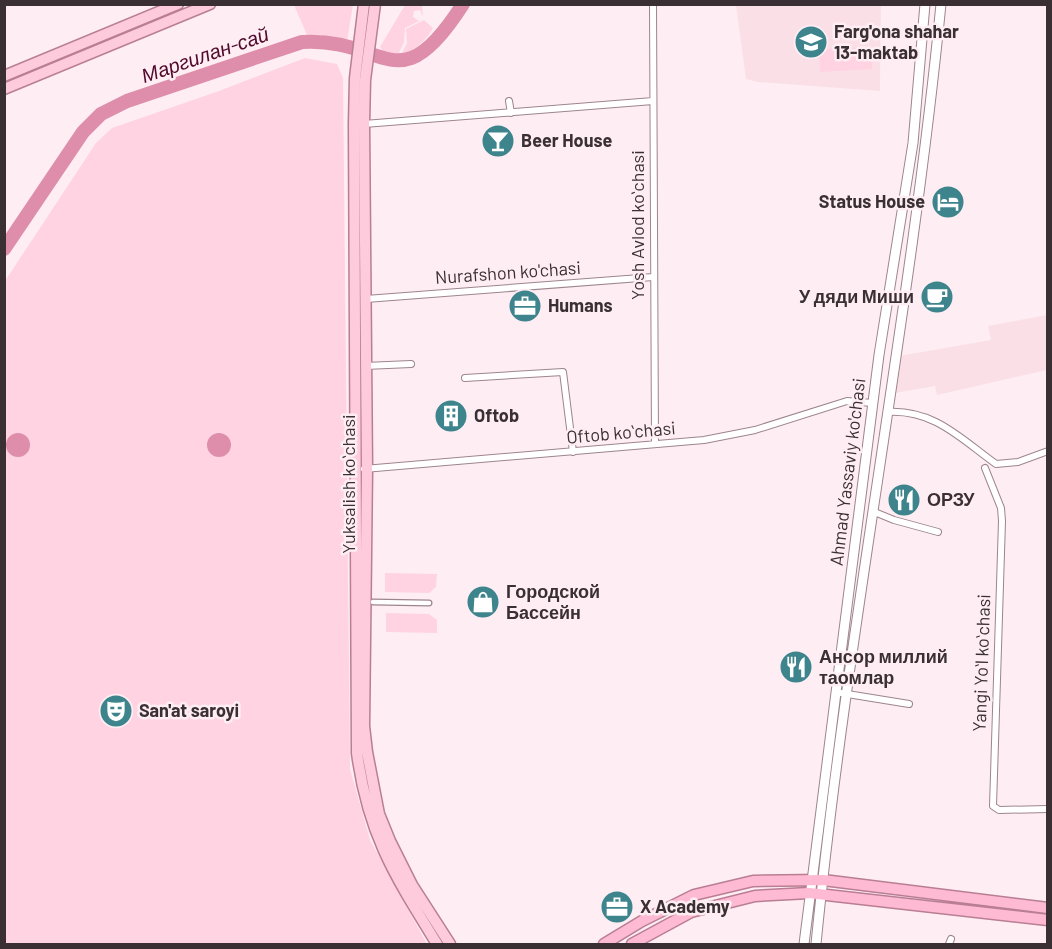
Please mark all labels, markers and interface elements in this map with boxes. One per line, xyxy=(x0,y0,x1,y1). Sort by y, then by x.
place label: Farg'ona shahar 13-maktab xyxy=(834,20,959,63)
water label: Маргилан-сай xyxy=(138,21,272,87)
school or university icon: Farg'ona shahar 13-maktab xyxy=(793,24,829,60)
bar icon: Beer House xyxy=(480,123,516,159)
place label: Beer House xyxy=(521,129,612,151)
street label: Yosh Avlod koʻchasi xyxy=(626,150,648,300)
hotel icon: Status House xyxy=(930,184,966,220)
place label: Status House xyxy=(819,190,925,212)
street label: Nurafshon ko'chasi xyxy=(434,256,582,288)
cafe icon: У дяди Миши xyxy=(919,279,955,315)
place label: У дяди Миши xyxy=(799,285,914,307)
office icon: Humans xyxy=(507,288,543,324)
place label: Humans xyxy=(548,294,613,316)
street label: Ahmad Yassaviy ko'chasi xyxy=(825,377,869,567)
building icon: Oftob xyxy=(433,398,469,434)
place label: Oftob xyxy=(474,404,519,426)
street label: Yuksalish koʻchasi xyxy=(337,414,359,554)
street label: Oftob koʻchasi xyxy=(565,416,676,448)
restaurant icon: ОРЗУ xyxy=(886,482,922,518)
place label: ОРЗУ xyxy=(927,488,975,510)
place label: Городской Бассейн xyxy=(506,580,600,623)
shop icon: Городской Бассейн xyxy=(465,584,501,620)
street label: Yangi Yoʻl koʻchasi xyxy=(968,594,994,732)
place label: Ансор миллий таомлар xyxy=(819,645,948,688)
restaurant icon: Ансор миллий таомлар xyxy=(778,649,814,685)
theatre icon: San'at saroyi xyxy=(98,693,134,729)
place label: San'at saroyi xyxy=(139,699,239,721)
office icon: X Academy xyxy=(599,889,635,925)
place label: X Academy xyxy=(640,895,730,917)

